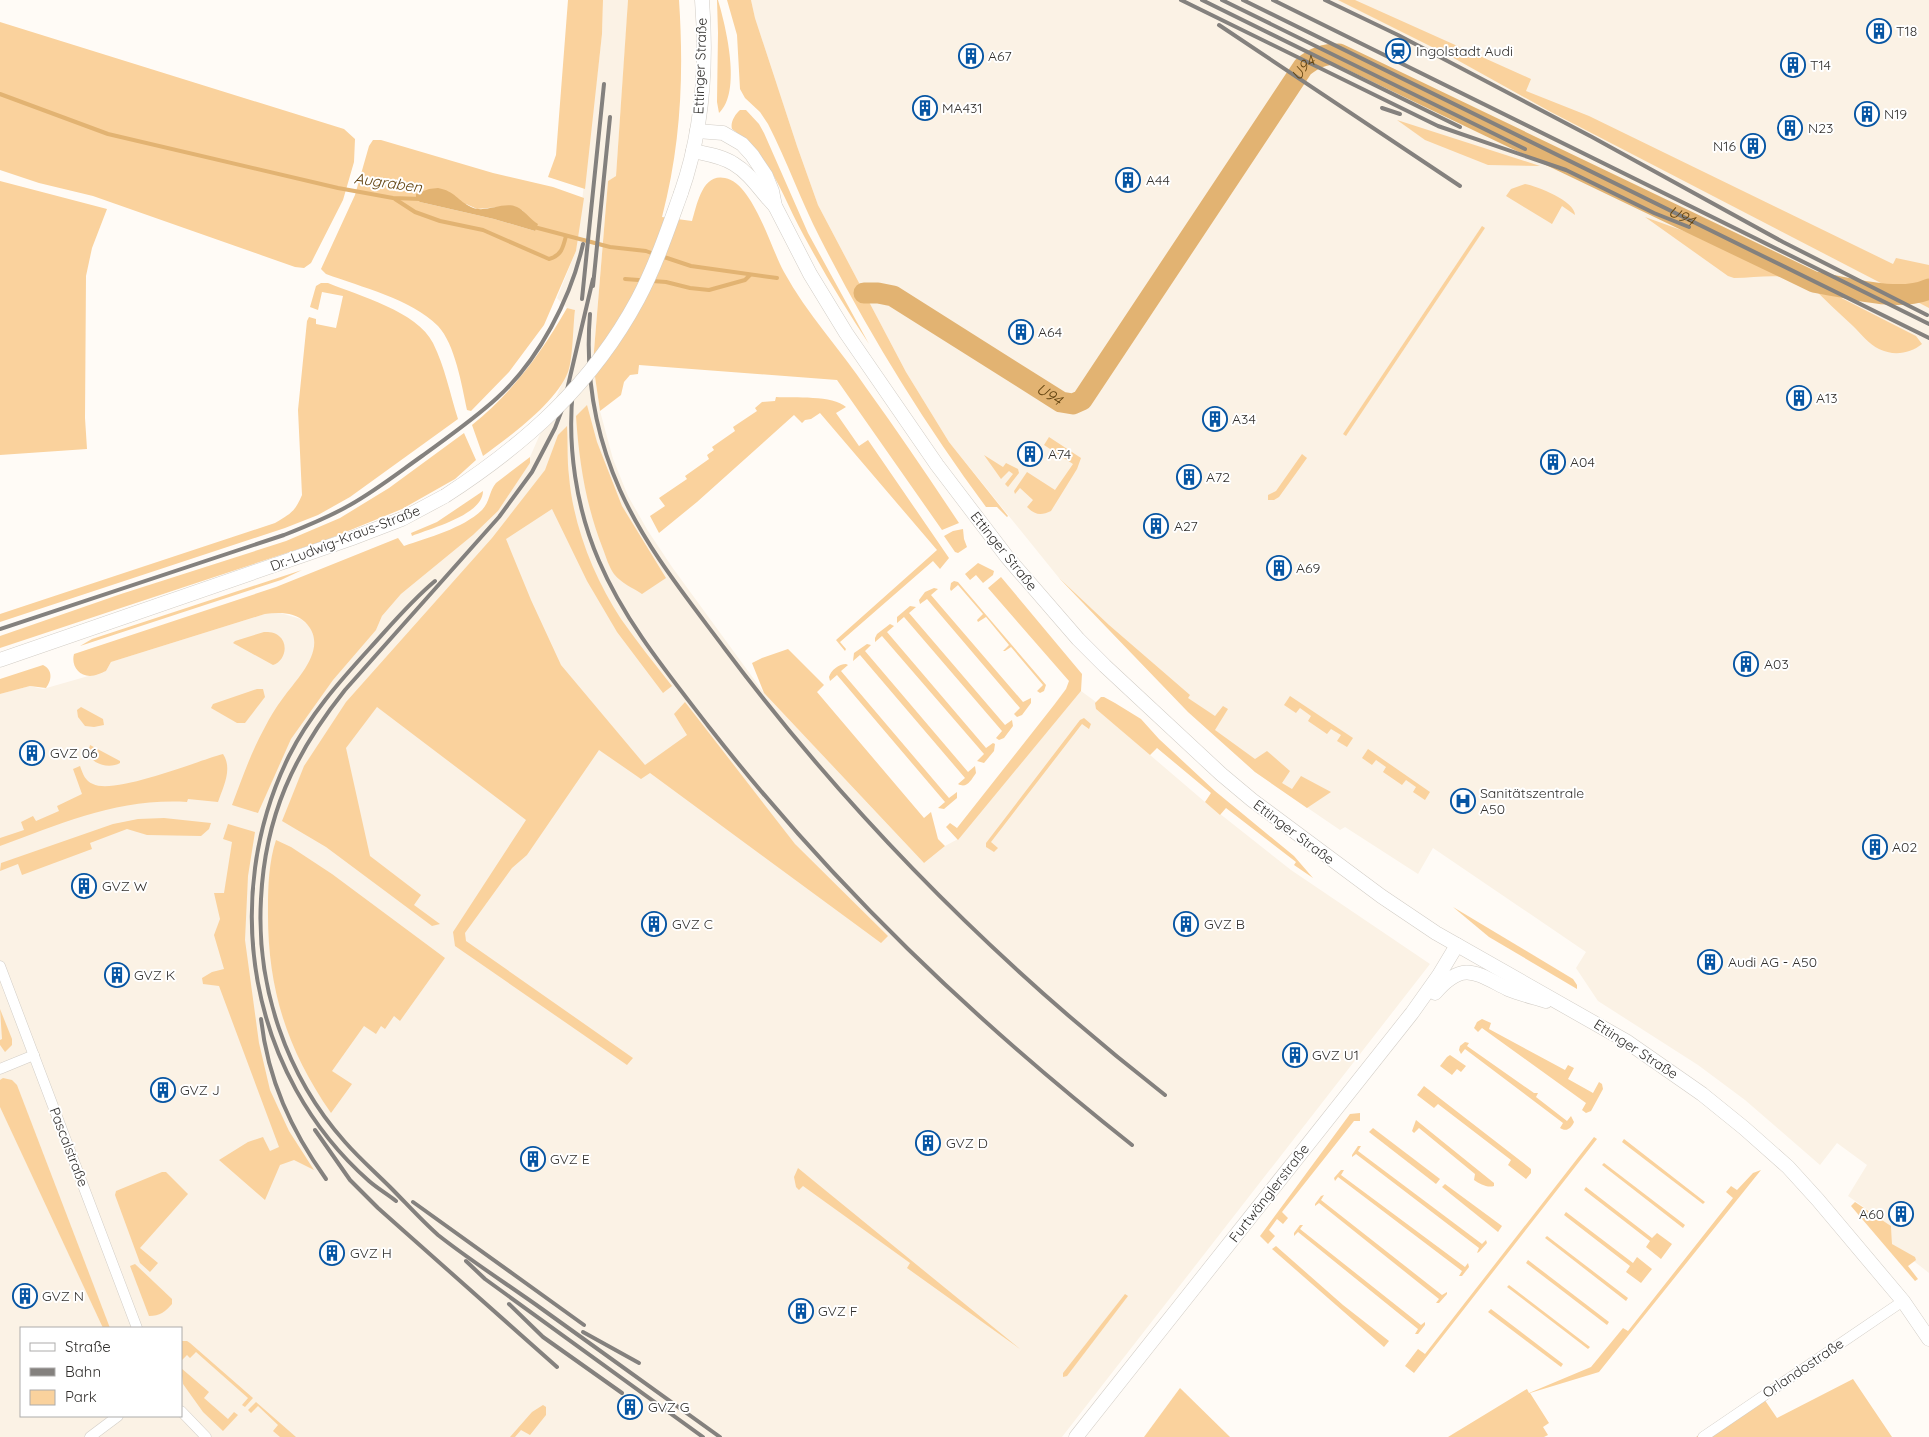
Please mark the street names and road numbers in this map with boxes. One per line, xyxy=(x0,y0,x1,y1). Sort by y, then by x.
street label: Ettinger Straße xyxy=(689,17,711,115)
street label: Dr.-Ludwig-Kraus-Straße xyxy=(267,501,423,575)
street label: Ettinger Straße xyxy=(967,508,1042,594)
street label: Ettinger Straße xyxy=(1250,796,1338,868)
street label: Ettinger Straße xyxy=(1590,1015,1682,1083)
street label: Pascalstraße xyxy=(46,1105,92,1189)
street label: Furtwänglerstraße xyxy=(1225,1140,1313,1246)
street label: Orlandostraße xyxy=(1759,1334,1847,1402)

